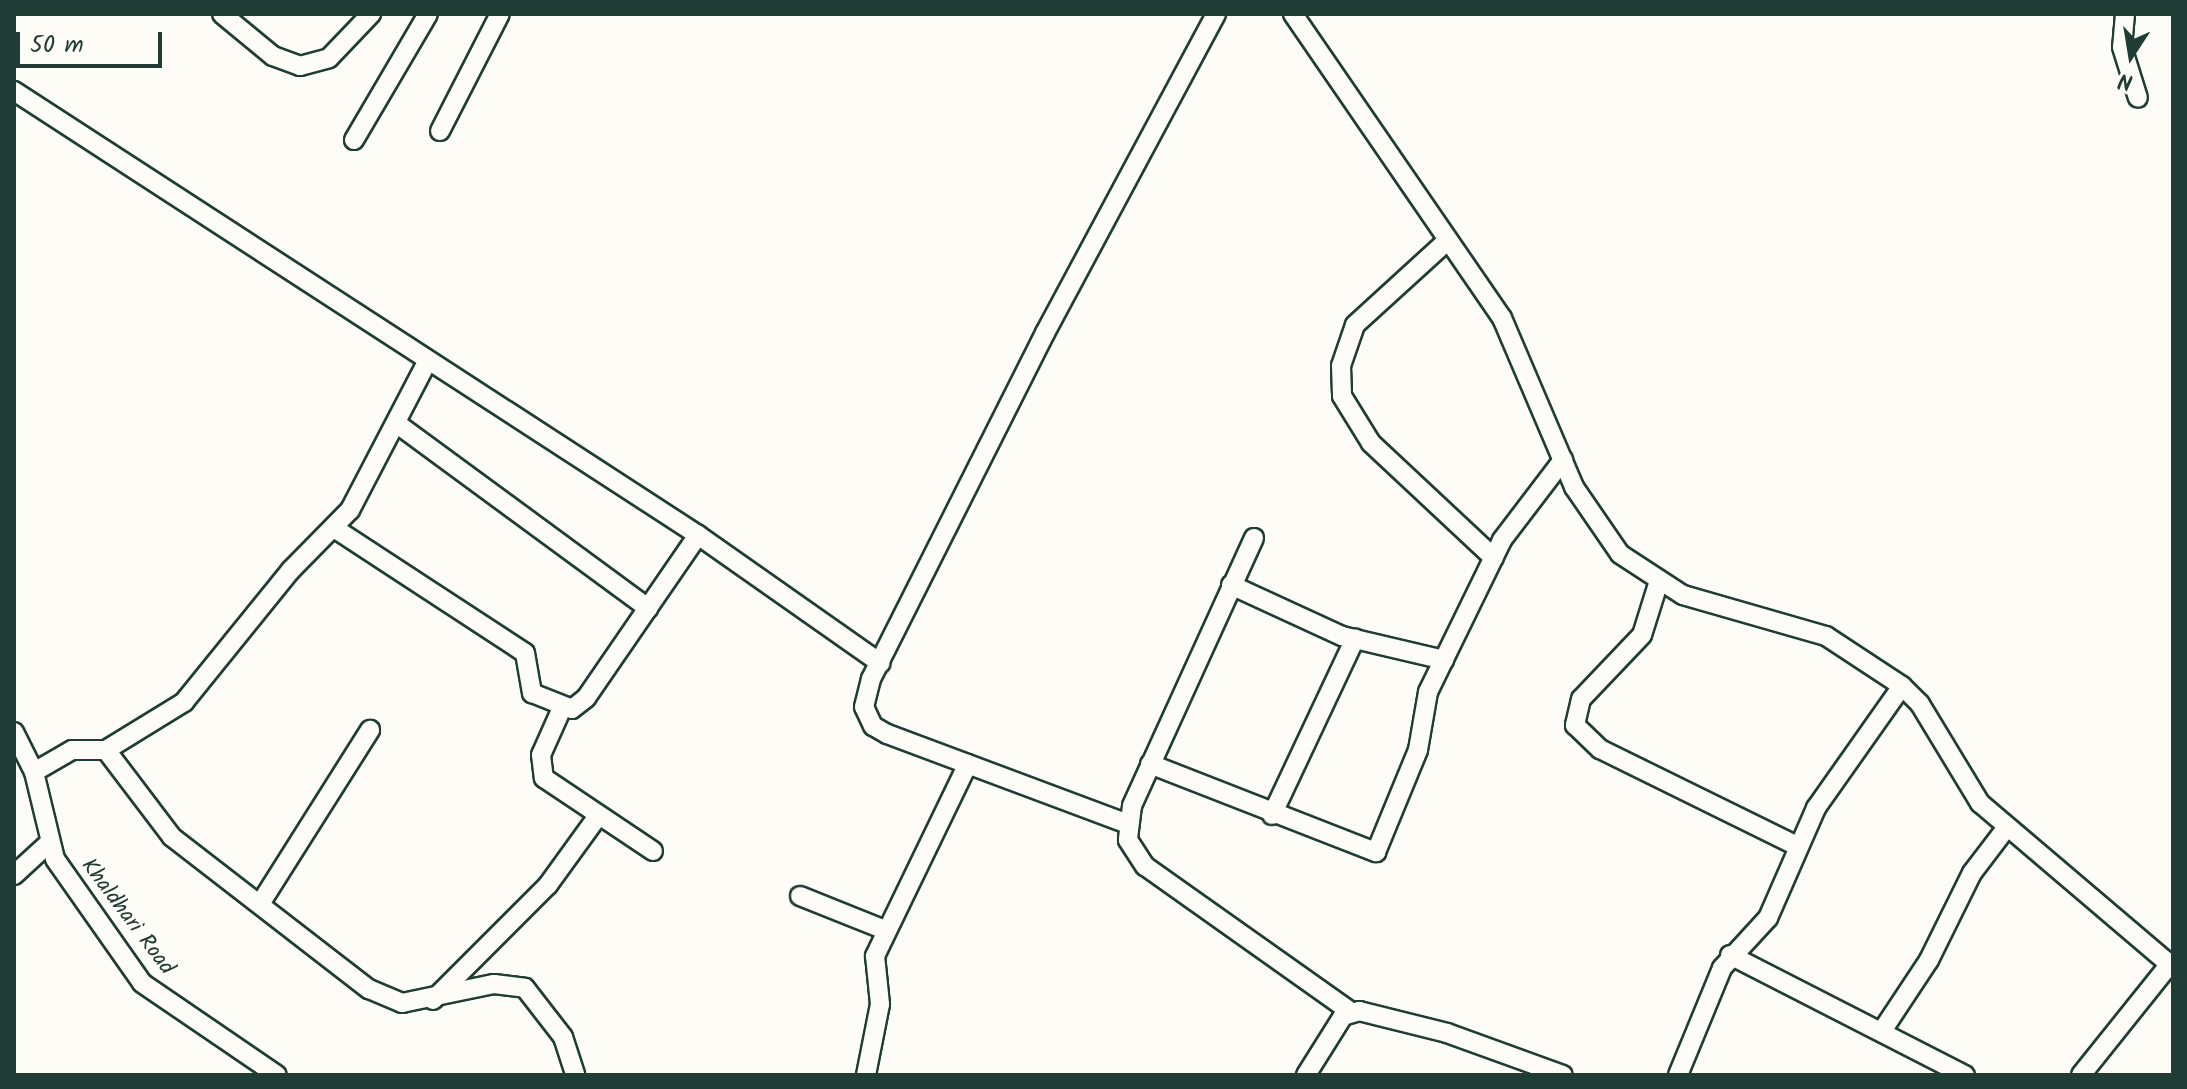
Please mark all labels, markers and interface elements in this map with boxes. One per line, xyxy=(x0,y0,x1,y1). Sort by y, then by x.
scale bar xyxy=(20,16,166,66)
north arrow xyxy=(2091,16,2171,96)
text: 50 m xyxy=(30,26,84,65)
text: N xyxy=(2115,61,2136,99)
street label: Khaldhari Road xyxy=(75,854,179,980)

